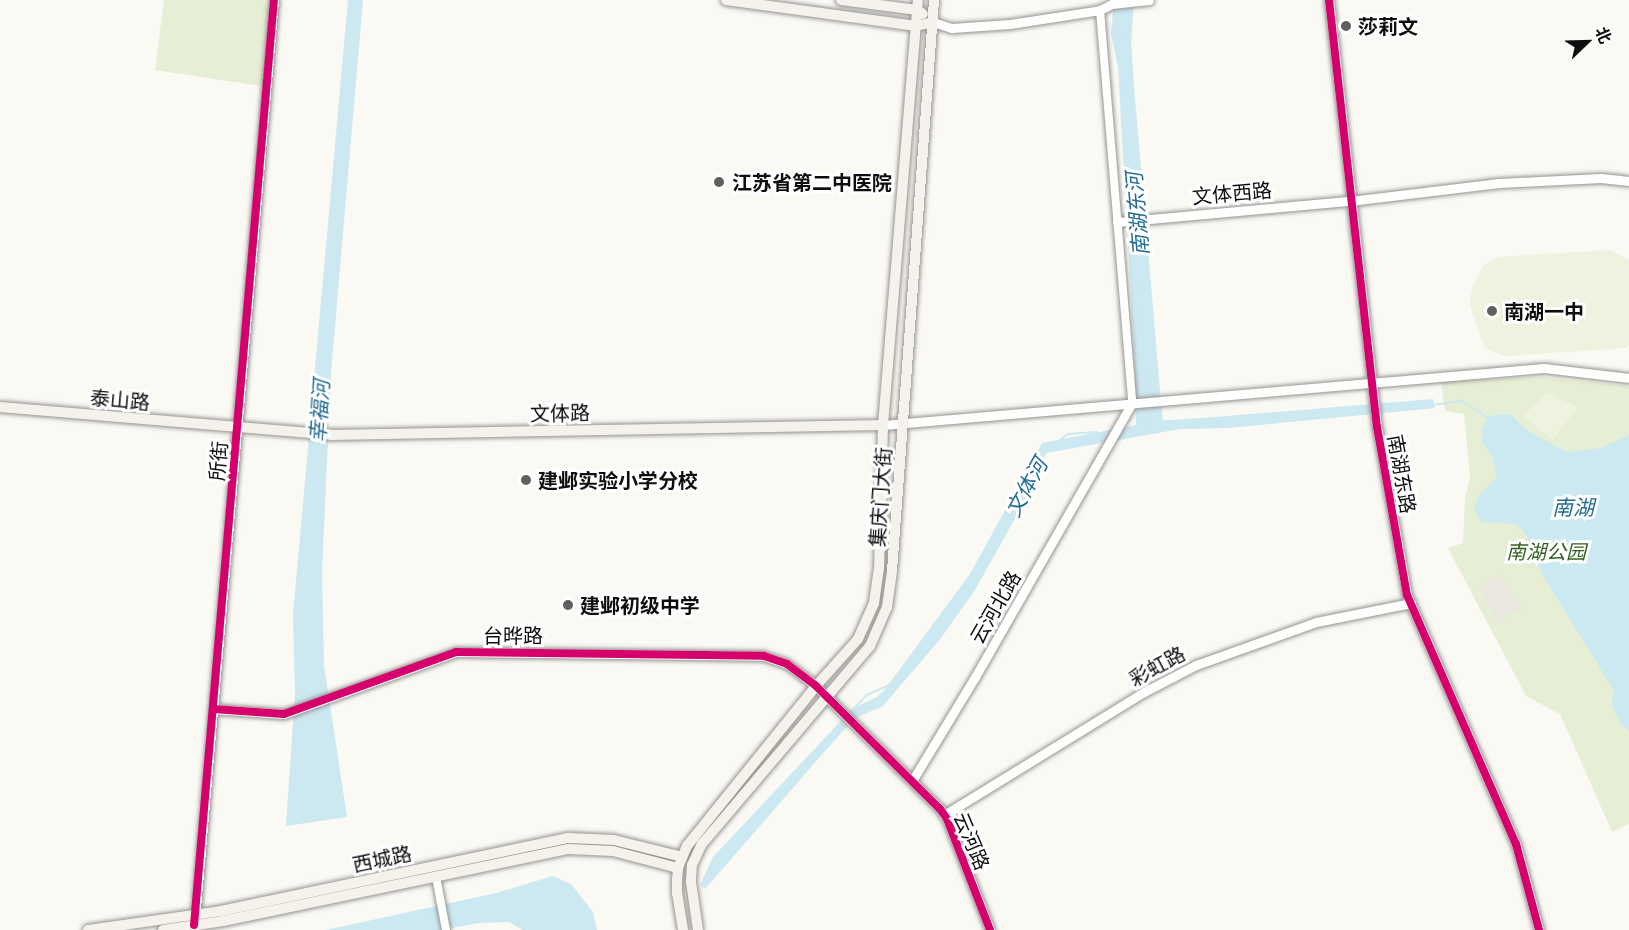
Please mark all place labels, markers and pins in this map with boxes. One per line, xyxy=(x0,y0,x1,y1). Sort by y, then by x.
place label: 莎莉文 xyxy=(1358,14,1418,38)
marker: 莎莉文 xyxy=(1339,19,1353,33)
place label: 江苏省第二中医院 xyxy=(732,170,892,194)
marker: 江苏省第二中医院 xyxy=(710,173,728,191)
place label: 南湖一中 xyxy=(1504,299,1584,323)
marker: 南湖一中 xyxy=(1485,304,1499,318)
place label: 建邺实验小学分校 xyxy=(538,468,698,492)
marker: 建邺实验小学分校 xyxy=(519,473,533,487)
place label: 建邺初级中学 xyxy=(580,593,700,617)
marker: 建邺初级中学 xyxy=(561,598,575,612)

